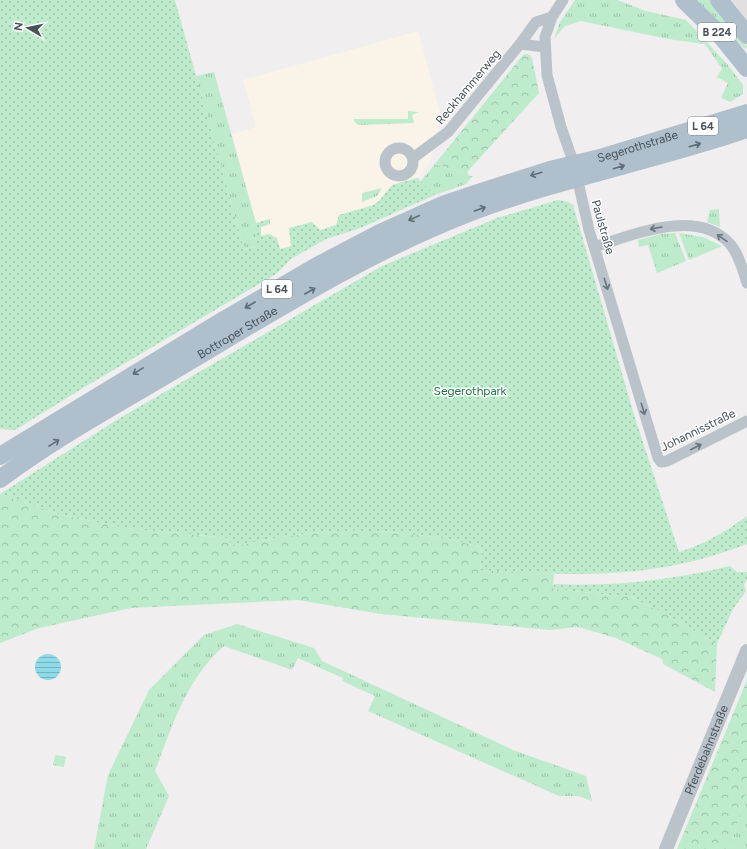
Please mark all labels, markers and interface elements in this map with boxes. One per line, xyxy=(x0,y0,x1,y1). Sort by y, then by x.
north arrow xyxy=(8,8,48,48)
text: N xyxy=(12,21,26,32)
road number: B 224 xyxy=(698,23,736,41)
street label: Reckhammerweg xyxy=(433,47,503,127)
road number: L 64 xyxy=(688,117,718,135)
street label: Segerothstraße xyxy=(596,127,680,165)
one-way arrow xyxy=(688,141,701,148)
one-way arrow xyxy=(612,163,625,170)
one-way arrow xyxy=(530,171,543,178)
street label: Paulstraße xyxy=(589,198,618,256)
one-way arrow xyxy=(473,205,486,212)
one-way arrow xyxy=(409,215,421,222)
one-way arrow xyxy=(650,225,663,233)
one-way arrow xyxy=(717,234,728,242)
one-way arrow xyxy=(603,277,610,290)
road number: L 64 xyxy=(262,280,292,298)
one-way arrow xyxy=(304,287,316,295)
one-way arrow xyxy=(244,301,256,309)
street label: Bottroper Straße xyxy=(195,303,280,362)
one-way arrow xyxy=(132,368,144,376)
park label: Segerothpark xyxy=(434,384,507,398)
one-way arrow xyxy=(640,402,647,415)
street label: Johannisstraße xyxy=(658,406,738,454)
one-way arrow xyxy=(48,438,60,446)
one-way arrow xyxy=(690,443,702,450)
street label: Pferdebahnstraße xyxy=(682,703,731,797)

